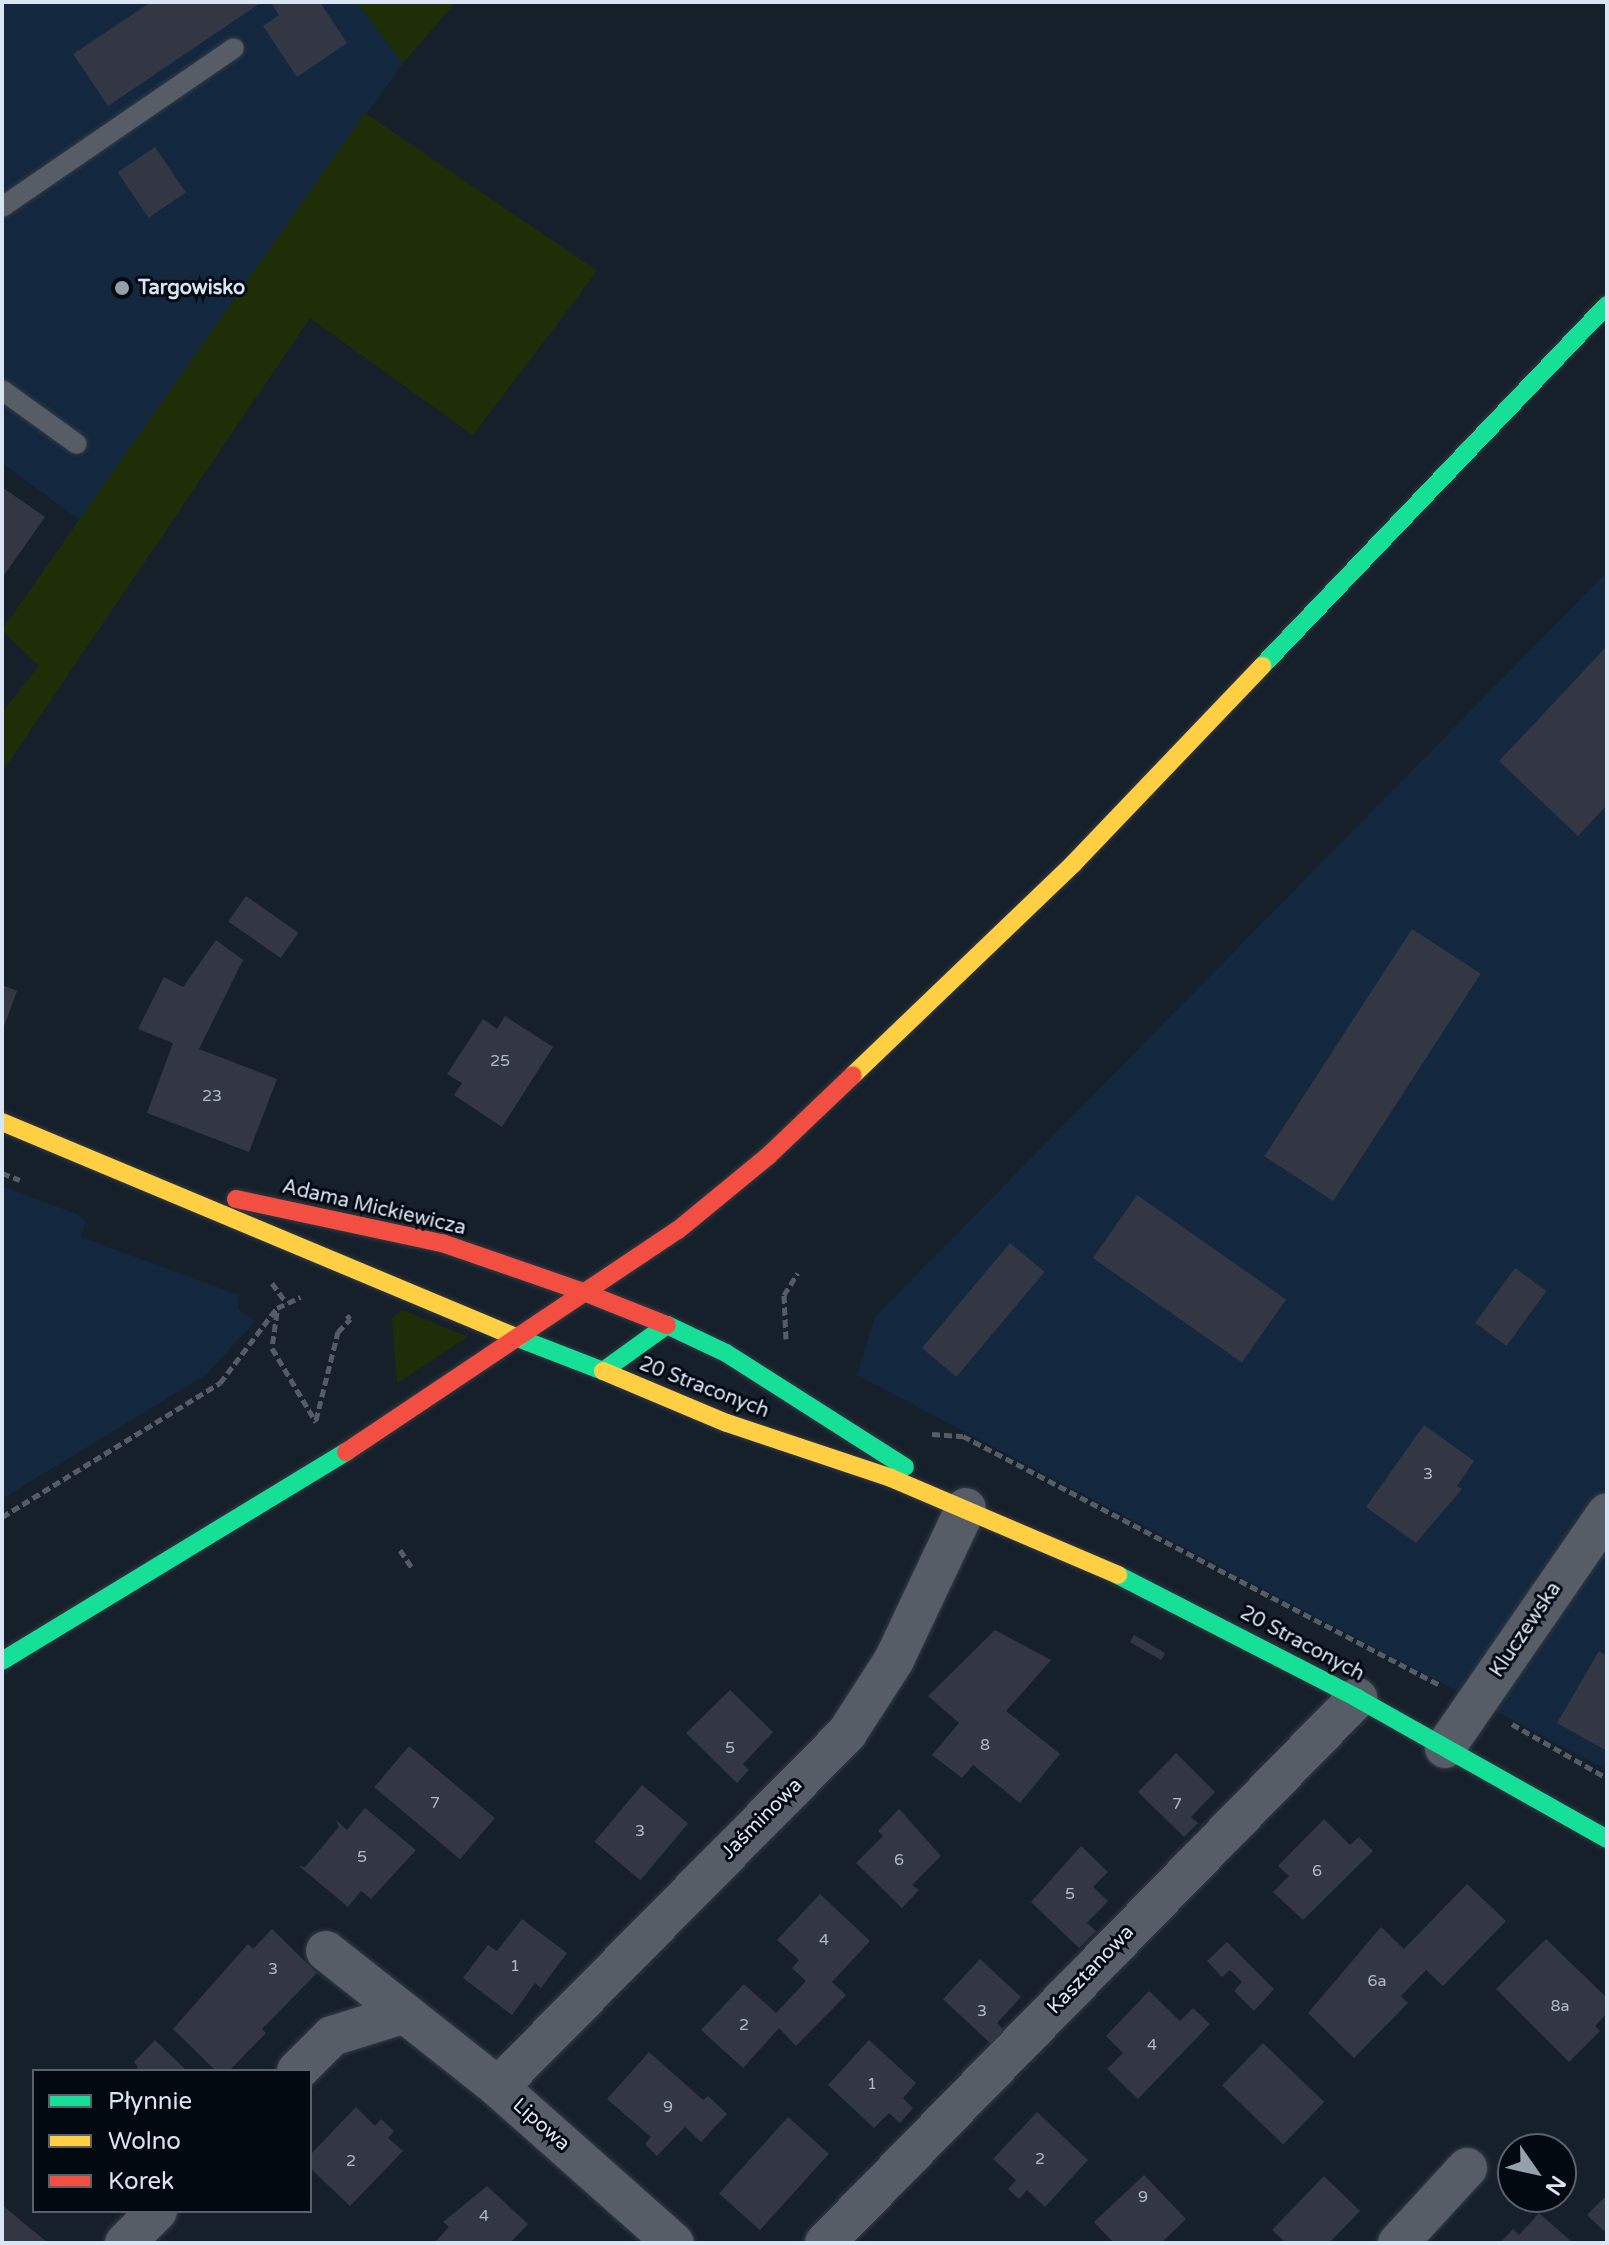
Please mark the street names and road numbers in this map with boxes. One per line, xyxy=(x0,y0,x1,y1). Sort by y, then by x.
street label: Adama Mickiewicza xyxy=(280,1175,468,1241)
street label: 20 Straconych xyxy=(636,1352,772,1424)
street label: Kluczewska xyxy=(1485,1578,1567,1682)
street label: 20 Straconych xyxy=(1236,1601,1368,1687)
street label: Jaśminowa xyxy=(717,1774,807,1864)
street label: Kasztanowa xyxy=(1043,1921,1139,2019)
street label: Lipowa xyxy=(507,2094,575,2156)

